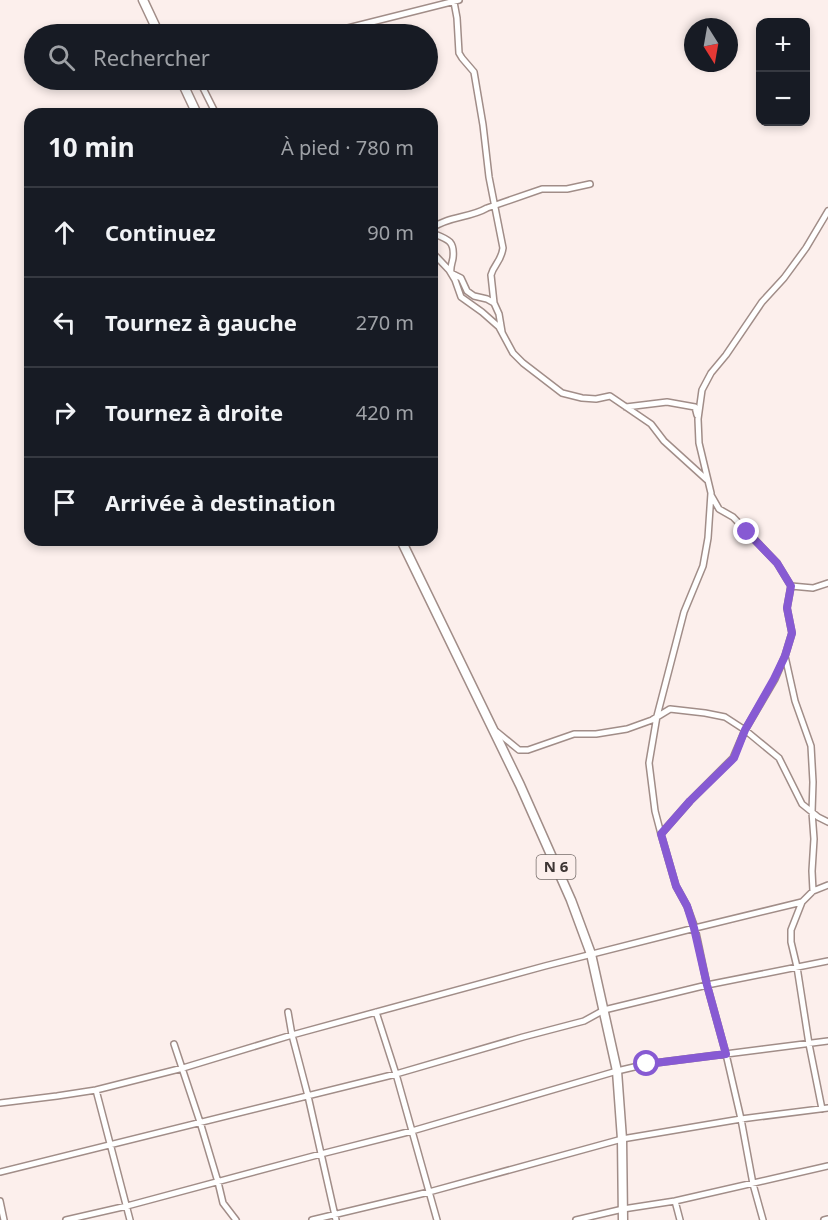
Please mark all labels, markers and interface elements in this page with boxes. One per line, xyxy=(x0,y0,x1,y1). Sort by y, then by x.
north arrow xyxy=(684,18,738,72)
map controls xyxy=(756,18,810,126)
button: + xyxy=(756,18,810,72)
search box xyxy=(24,24,438,90)
icon: search xyxy=(45,41,78,74)
text: Rechercher xyxy=(93,42,210,72)
button: − xyxy=(756,72,810,126)
text: 10 min xyxy=(48,129,135,165)
text: À pied · 780 m xyxy=(281,134,414,161)
icon: ahead xyxy=(48,216,81,249)
text: Continuez xyxy=(105,217,216,247)
text: 90 m xyxy=(367,219,414,246)
icon: left xyxy=(48,306,81,339)
text: Tournez à gauche xyxy=(105,307,297,337)
text: 270 m xyxy=(356,309,414,336)
icon: right xyxy=(48,396,81,429)
text: Tournez à droite xyxy=(105,397,283,427)
text: 420 m xyxy=(356,399,414,426)
icon: arrive xyxy=(48,486,81,519)
text: Arrivée à destination xyxy=(105,487,336,517)
route end xyxy=(733,518,759,544)
road number: N 6 xyxy=(536,855,576,879)
route start xyxy=(633,1050,659,1076)

